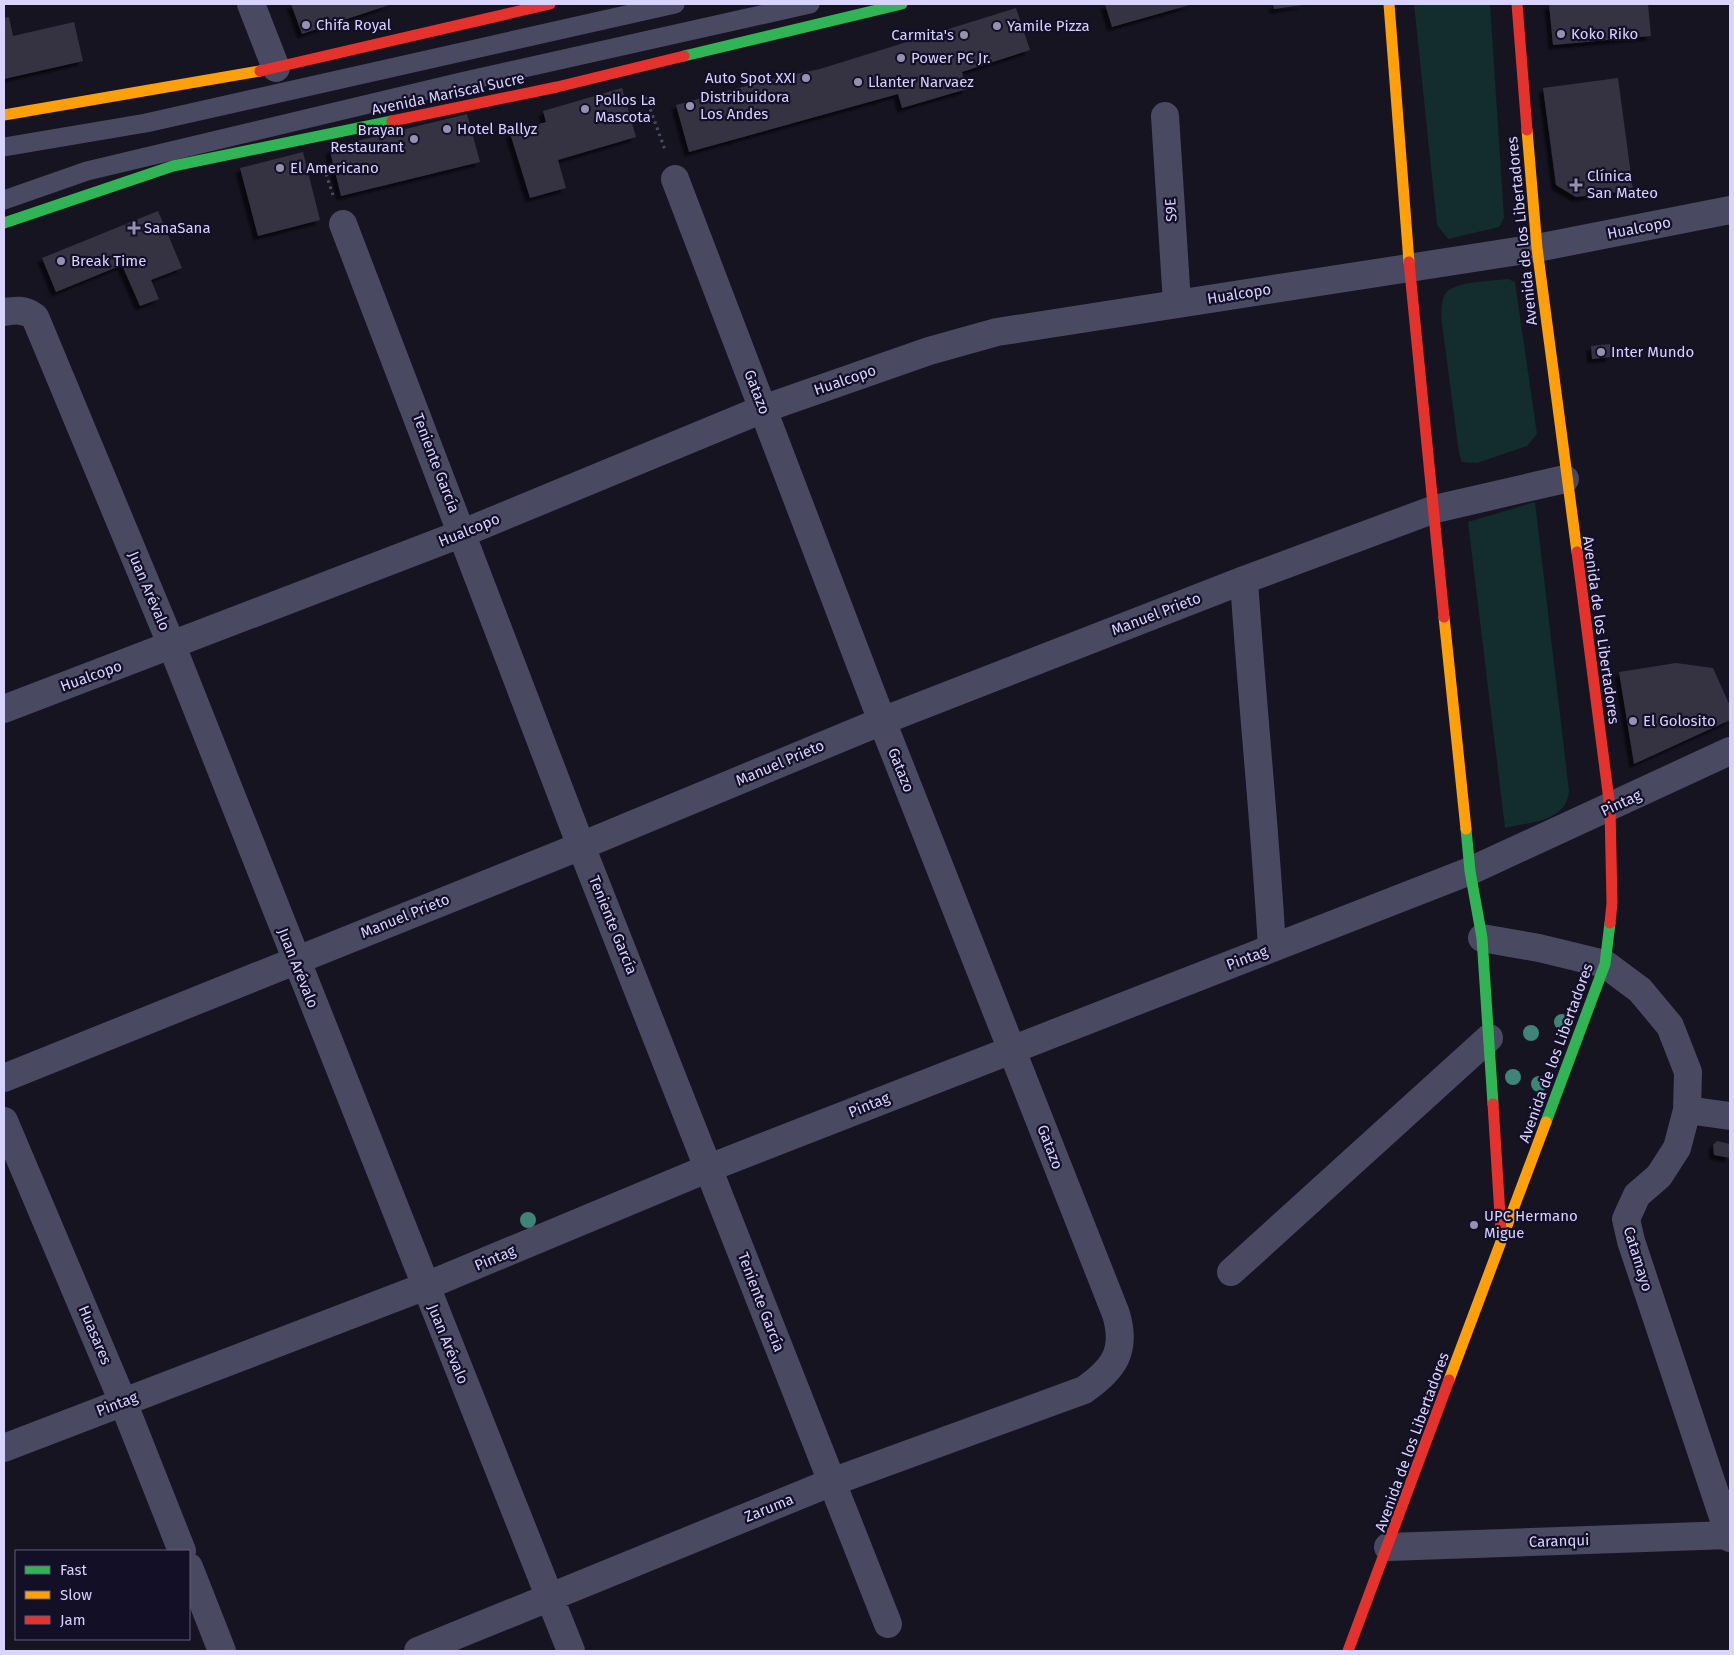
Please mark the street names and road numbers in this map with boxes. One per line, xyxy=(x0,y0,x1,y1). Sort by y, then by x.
street label: Avenida Mariscal Sucre xyxy=(370,69,526,119)
street label: Avenida de los Libertadores xyxy=(1503,136,1541,326)
street label: S9E xyxy=(1161,197,1181,223)
street label: Hualcopo xyxy=(1606,213,1672,243)
street label: Hualcopo xyxy=(1206,280,1272,308)
street label: Hualcopo xyxy=(812,361,878,399)
street label: Gatazo xyxy=(740,367,774,417)
street label: Teniente García xyxy=(409,411,463,515)
street label: Hualcopo xyxy=(436,510,502,550)
street label: Avenida de los Libertadores xyxy=(1579,535,1623,725)
street label: Juan Arévalo xyxy=(124,549,174,633)
street label: Manuel Prieto xyxy=(1109,589,1203,639)
street label: Hualcopo xyxy=(58,657,124,695)
street label: Manuel Prieto xyxy=(733,736,827,790)
street label: Gatazo xyxy=(884,745,918,795)
street label: Pintag xyxy=(1598,786,1644,820)
street label: Teniente García xyxy=(585,873,641,977)
street label: Manuel Prieto xyxy=(358,890,452,942)
street label: Juan Arévalo xyxy=(274,925,322,1011)
street label: Pintag xyxy=(1224,942,1270,974)
street label: Avenida de los Libertadores xyxy=(1515,961,1597,1145)
street label: Pintag xyxy=(846,1089,892,1121)
street label: Gatazo xyxy=(1033,1122,1067,1172)
street label: Catamayo xyxy=(1620,1224,1656,1294)
street label: Pintag xyxy=(472,1241,518,1275)
street label: Teniente García xyxy=(734,1250,788,1354)
street label: Juan Arévalo xyxy=(424,1301,472,1387)
street label: Huasares xyxy=(75,1303,115,1367)
street label: Avenida de los Libertadores xyxy=(1371,1350,1453,1534)
street label: Pintag xyxy=(94,1388,140,1420)
street label: Zaruma xyxy=(742,1490,796,1526)
street label: Caranqui xyxy=(1528,1531,1590,1551)

